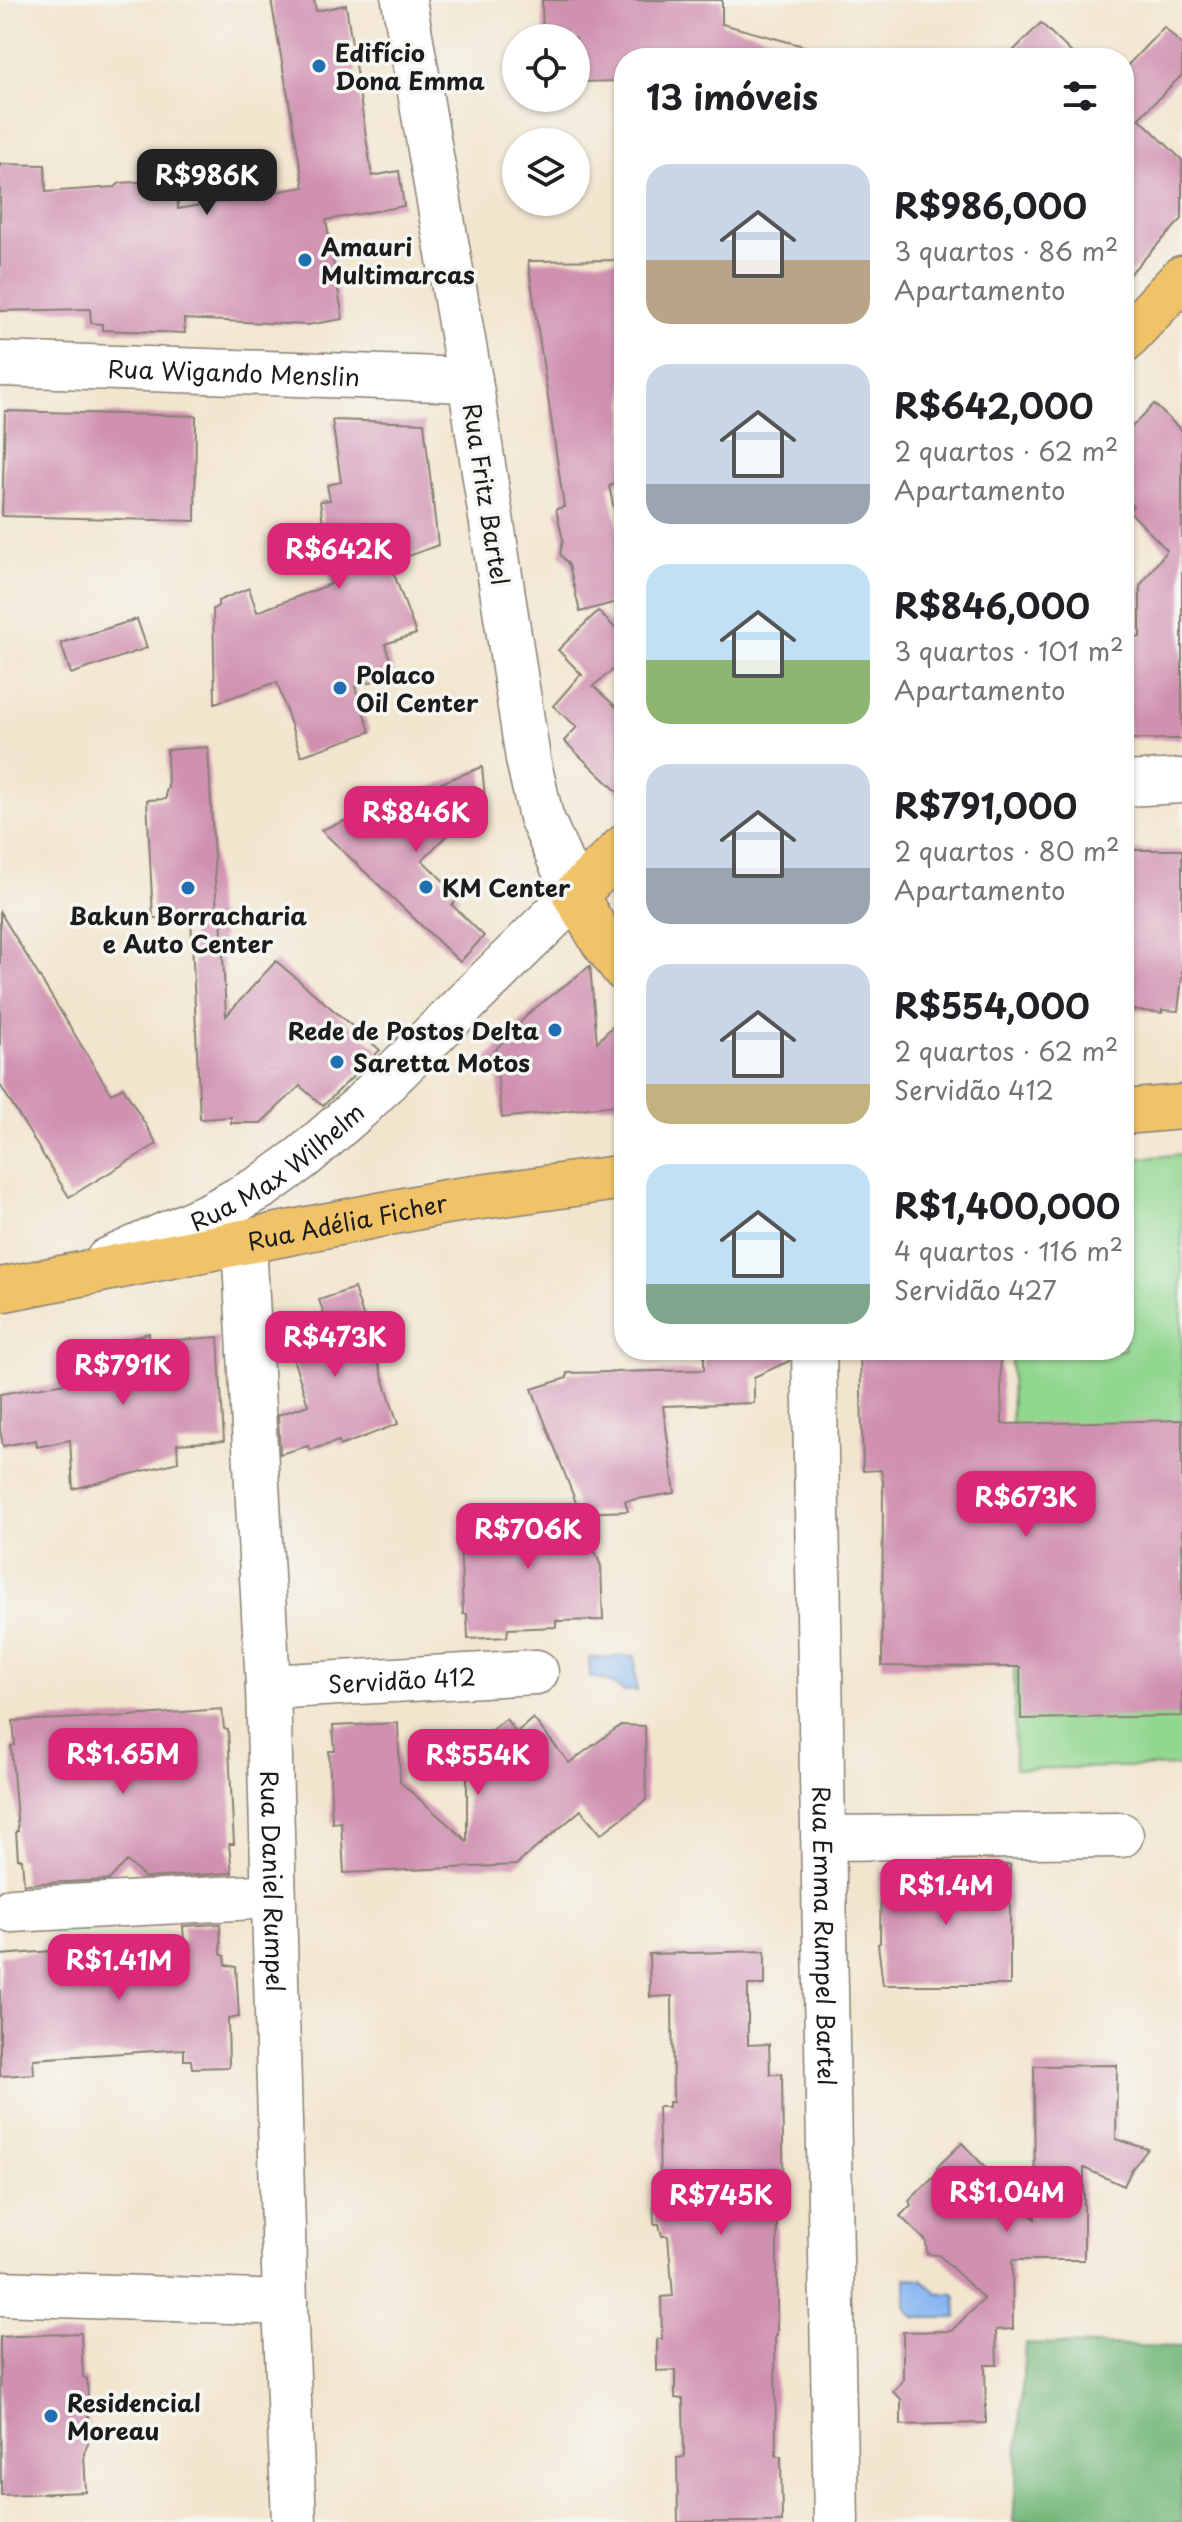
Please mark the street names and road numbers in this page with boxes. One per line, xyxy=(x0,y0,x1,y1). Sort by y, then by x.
street label: Rua Wigando Menslin xyxy=(107,350,360,394)
street label: Rua Fritz Bartel xyxy=(455,401,519,587)
street label: Rua Max Wilhelm xyxy=(184,1094,372,1239)
street label: Rua Adélia Ficher xyxy=(244,1184,451,1259)
street label: Servidão 412 xyxy=(327,1657,477,1702)
street label: Rua Daniel Rumpel xyxy=(252,1770,294,1992)
street label: Rua Emma Rumpel Bartel xyxy=(804,1786,846,2086)

